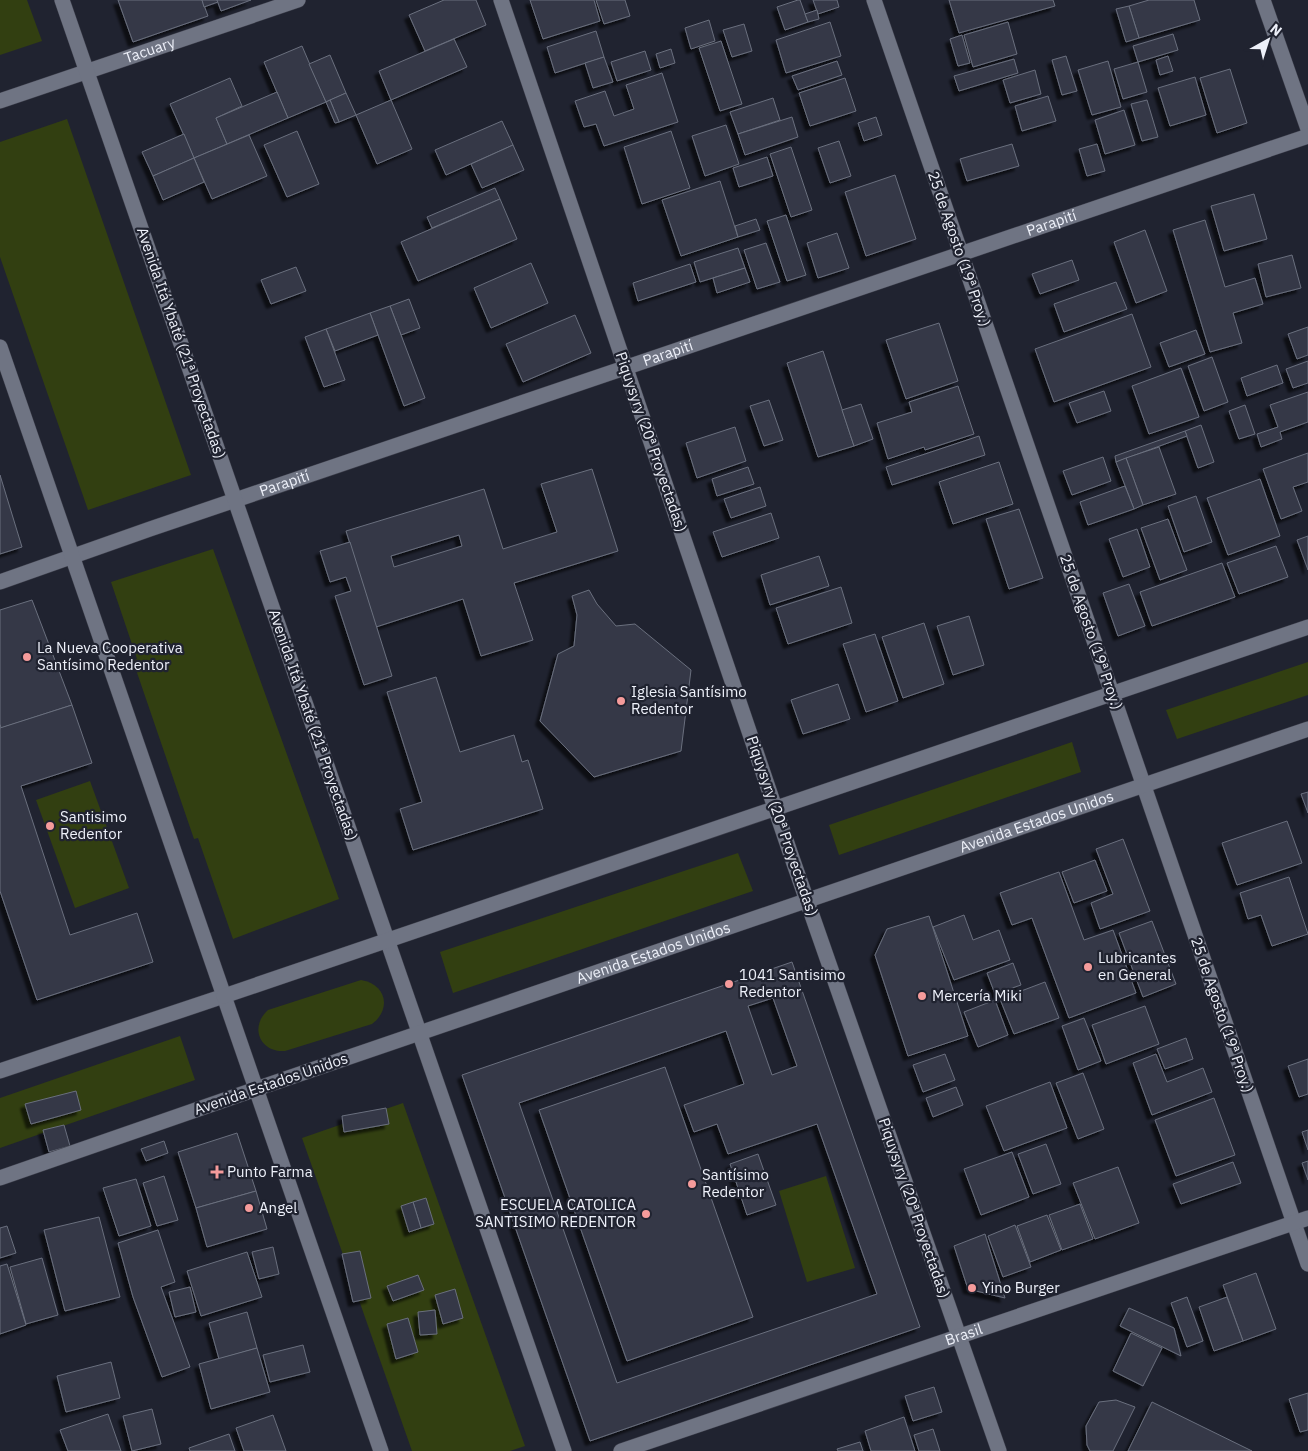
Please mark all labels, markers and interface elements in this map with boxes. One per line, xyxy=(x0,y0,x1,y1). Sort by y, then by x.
north arrow xyxy=(1243,15,1293,65)
text: N xyxy=(1267,20,1286,40)
street label: Tacuary xyxy=(121,32,178,67)
street label: 25 de Agosto (19ª Proy.) xyxy=(924,169,995,329)
street label: Parapití xyxy=(1024,205,1079,240)
street label: Avenida Itá Ybaté (21ª Proyectadas) xyxy=(133,225,230,461)
street label: Parapití xyxy=(640,335,696,370)
street label: Piquysyry (20ª Proyectadas) xyxy=(612,349,691,534)
street label: Parapití xyxy=(257,466,312,500)
street label: 25 de Agosto (19ª Proy.) xyxy=(1056,552,1127,712)
street label: Avenida Itá Ybaté (21ª Proyectadas) xyxy=(265,607,362,843)
place label: La Nueva Cooperativa Santísimo Redentor xyxy=(37,638,183,674)
marker: La Nueva Cooperativa Santísimo Redentor xyxy=(21,651,33,663)
place label: Iglesia Santísimo Redentor xyxy=(631,682,747,718)
marker: Iglesia Santísimo Redentor xyxy=(615,695,627,707)
street label: Piquysyry (20ª Proyectadas) xyxy=(743,733,822,918)
street label: Avenida Estados Unidos xyxy=(957,786,1116,857)
place label: Santisimo Redentor xyxy=(60,807,127,843)
marker: Santisimo Redentor xyxy=(44,820,56,832)
street label: Avenida Estados Unidos xyxy=(574,917,733,988)
street label: 25 de Agosto (19ª Proy.) xyxy=(1187,935,1258,1095)
place label: Lubricantes en General xyxy=(1098,948,1177,984)
marker: Lubricantes en General xyxy=(1082,961,1094,973)
place label: 1041 Santisimo Redentor xyxy=(739,965,845,1001)
marker: 1041 Santisimo Redentor xyxy=(723,978,735,990)
place label: Mercería Miki xyxy=(932,986,1022,1005)
marker: Mercería Miki xyxy=(916,990,928,1002)
street label: Avenida Estados Unidos xyxy=(191,1048,350,1119)
street label: Piquysyry (20ª Proyectadas) xyxy=(875,1115,954,1300)
place label: Punto Farma xyxy=(227,1162,313,1181)
place label: Santísimo Redentor xyxy=(702,1165,769,1201)
marker: Punto Farma xyxy=(211,1166,223,1178)
marker: Santísimo Redentor xyxy=(686,1178,698,1190)
place label: ESCUELA CATOLICA SANTISIMO REDENTOR xyxy=(475,1195,636,1231)
place label: Angel xyxy=(259,1198,297,1217)
marker: Angel xyxy=(243,1202,255,1214)
marker: ESCUELA CATOLICA SANTISIMO REDENTOR xyxy=(640,1208,652,1220)
place label: Yino Burger xyxy=(982,1278,1060,1297)
marker: Yino Burger xyxy=(966,1282,978,1294)
street label: Brasil xyxy=(942,1319,985,1349)

